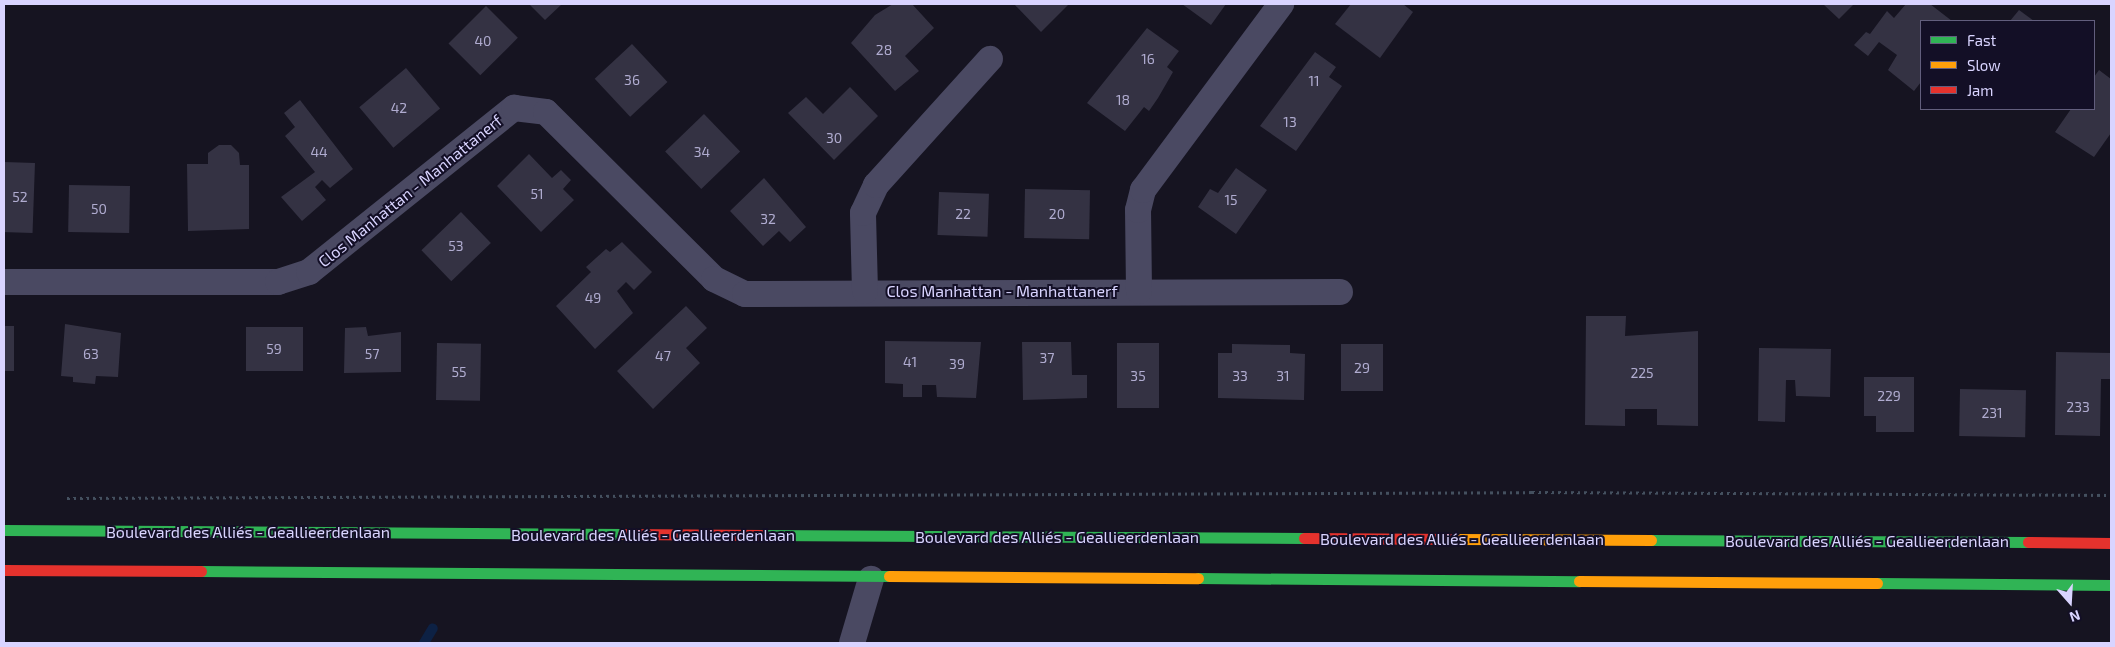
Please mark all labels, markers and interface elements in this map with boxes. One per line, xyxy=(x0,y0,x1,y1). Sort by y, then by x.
legend xyxy=(1920,20,2095,110)
text: Fast xyxy=(1967,31,1996,49)
house number: 40 xyxy=(474,33,492,49)
house number: 28 xyxy=(876,42,892,58)
house number: 16 xyxy=(1141,51,1155,67)
text: Slow xyxy=(1967,56,2001,74)
house number: 36 xyxy=(624,72,640,88)
house number: 11 xyxy=(1308,73,1320,89)
text: Jam xyxy=(1967,81,1993,99)
house number: 18 xyxy=(1116,92,1130,108)
house number: 42 xyxy=(391,100,407,116)
street label: Clos Manhattan - Manhattanerf xyxy=(314,111,506,271)
house number: 13 xyxy=(1283,114,1297,130)
house number: 30 xyxy=(826,130,842,146)
house number: 44 xyxy=(310,144,328,160)
house number: 34 xyxy=(694,144,710,160)
house number: 51 xyxy=(530,186,544,202)
house number: 52 xyxy=(12,189,28,205)
house number: 15 xyxy=(1224,192,1238,208)
house number: 50 xyxy=(91,201,107,217)
house number: 22 xyxy=(955,206,971,222)
house number: 20 xyxy=(1049,206,1065,222)
house number: 32 xyxy=(760,211,776,227)
house number: 53 xyxy=(448,238,464,254)
street label: Clos Manhattan - Manhattanerf xyxy=(887,281,1117,301)
house number: 49 xyxy=(585,290,601,306)
house number: 59 xyxy=(266,341,282,357)
house number: 63 xyxy=(83,346,99,362)
house number: 57 xyxy=(365,346,379,362)
house number: 47 xyxy=(655,348,671,364)
house number: 37 xyxy=(1040,350,1054,366)
house number: 41 xyxy=(903,354,917,370)
house number: 39 xyxy=(949,356,965,372)
house number: 29 xyxy=(1354,360,1370,376)
house number: 55 xyxy=(451,364,467,380)
house number: 225 xyxy=(1630,365,1654,381)
house number: 35 xyxy=(1130,368,1146,384)
house number: 33 xyxy=(1232,368,1248,384)
house number: 31 xyxy=(1276,368,1290,384)
house number: 229 xyxy=(1877,388,1901,404)
house number: 233 xyxy=(2066,399,2090,415)
house number: 231 xyxy=(1981,405,2003,421)
street label: Boulevard des Alliés - Geallieerdenlaan xyxy=(106,522,390,542)
street label: Boulevard des Alliés - Geallieerdenlaan xyxy=(511,525,795,545)
street label: Boulevard des Alliés - Geallieerdenlaan xyxy=(915,527,1199,547)
street label: Boulevard des Alliés - Geallieerdenlaan xyxy=(1320,529,1604,549)
street label: Boulevard des Alliés - Geallieerdenlaan xyxy=(1725,531,2009,551)
north arrow xyxy=(2045,577,2095,627)
text: N xyxy=(2068,607,2083,626)

